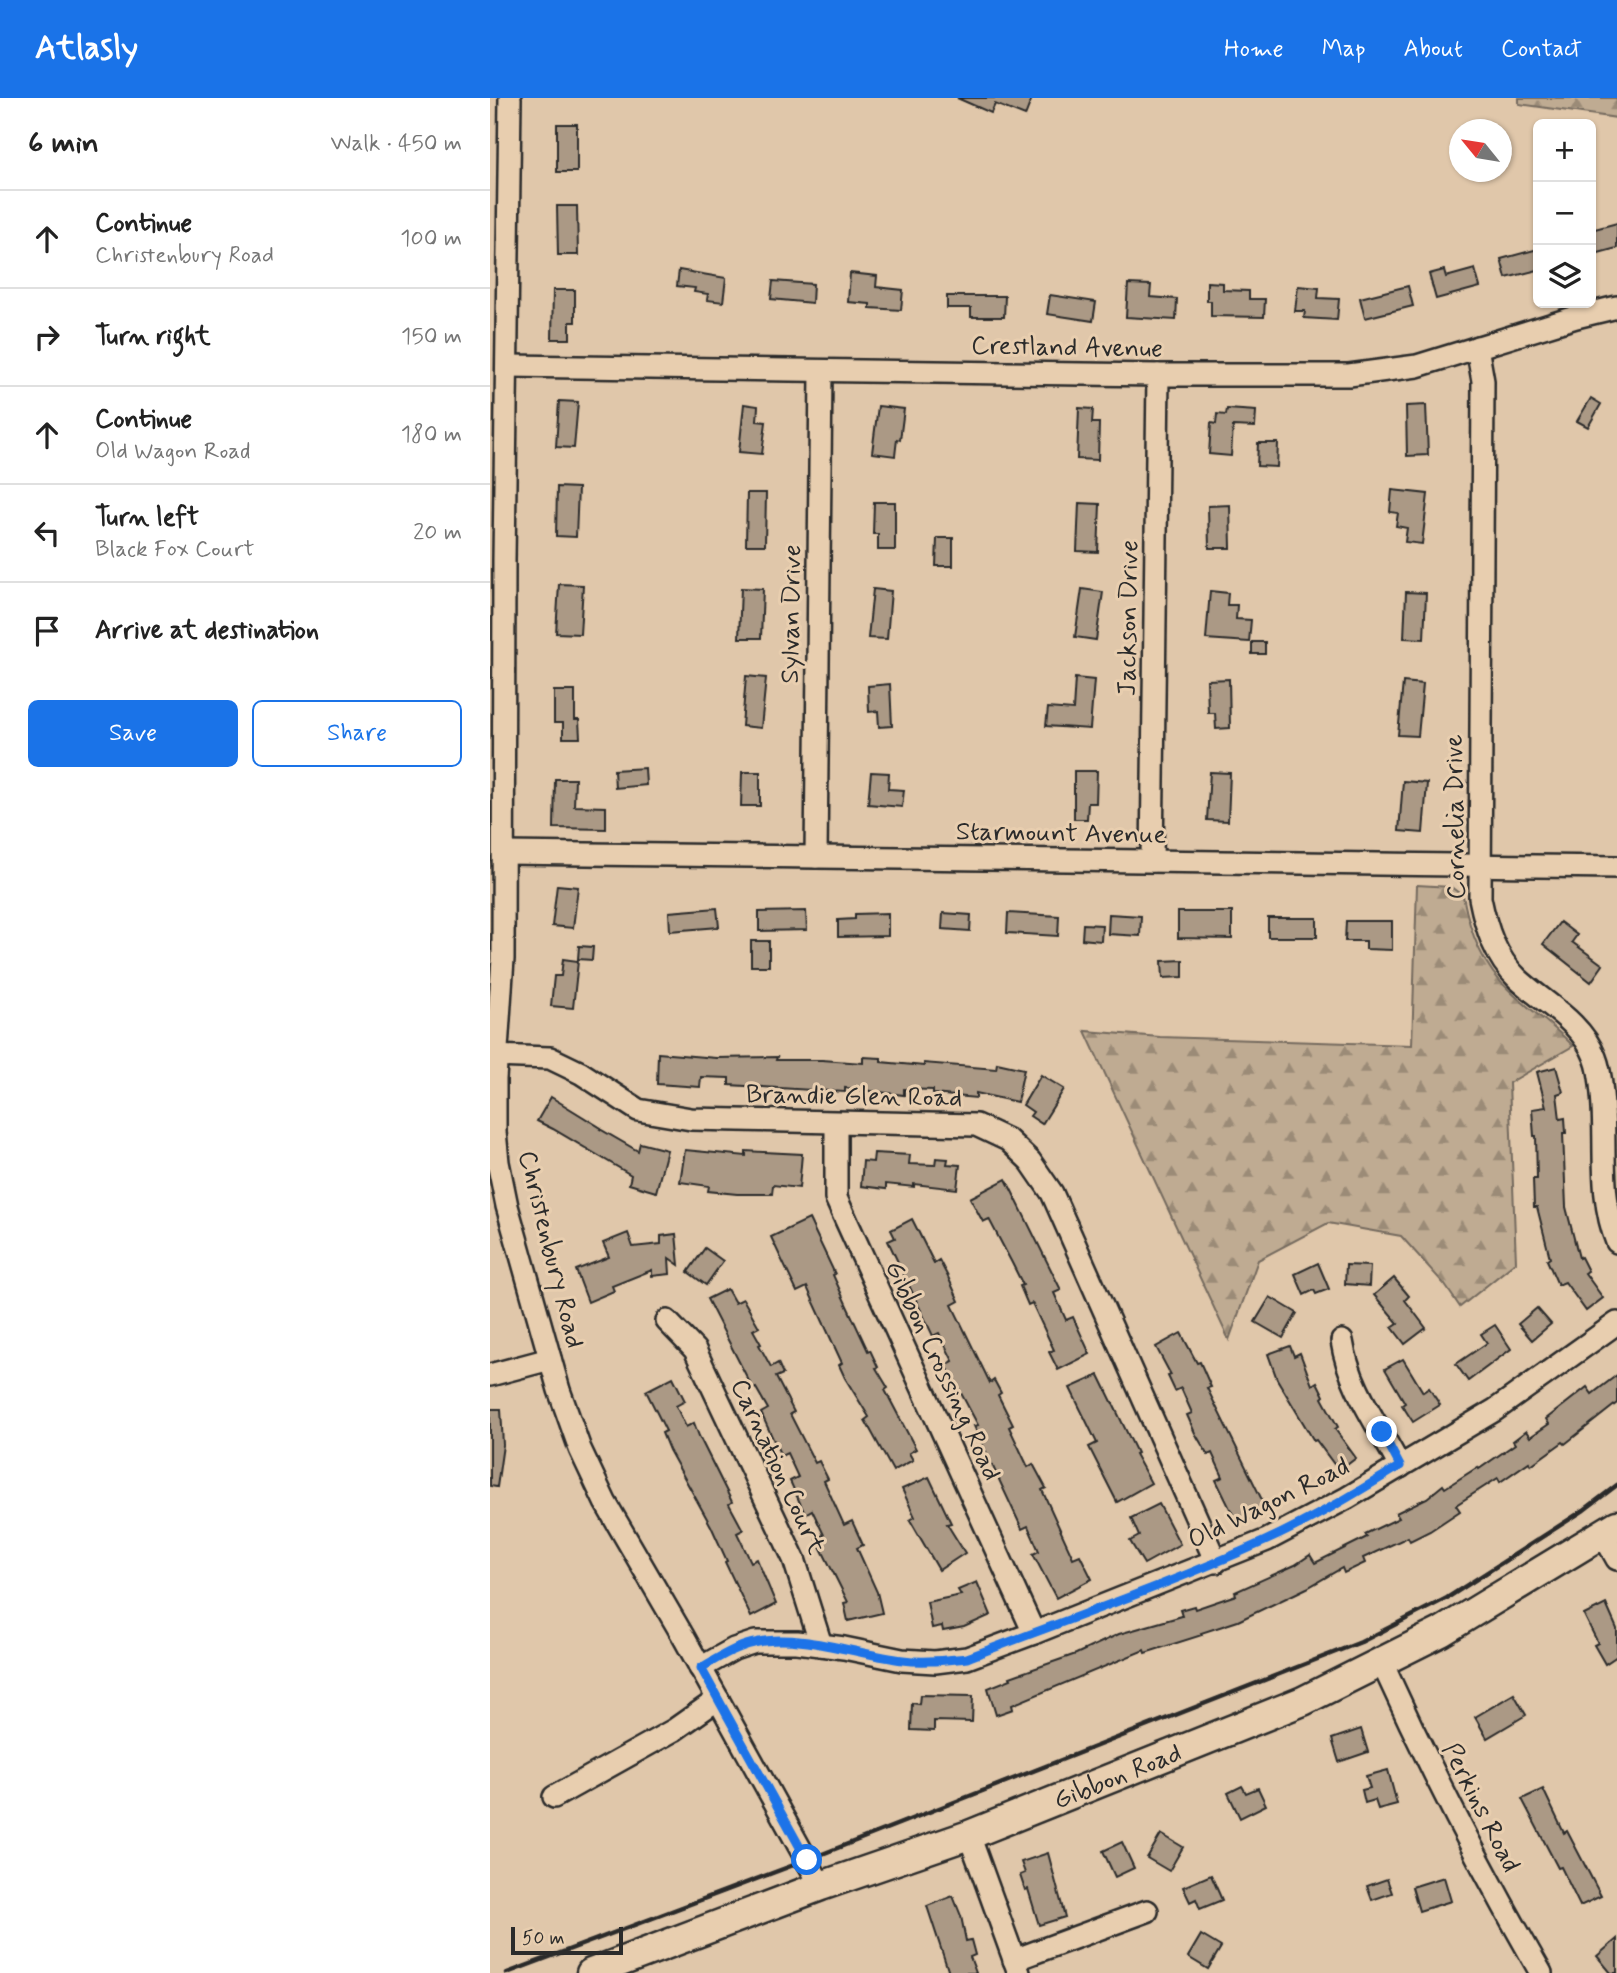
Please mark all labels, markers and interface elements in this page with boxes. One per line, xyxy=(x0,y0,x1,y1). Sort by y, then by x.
text: Atlasly xyxy=(35,27,138,71)
text: Home xyxy=(1224,34,1284,65)
text: Map xyxy=(1322,34,1366,65)
text: About xyxy=(1404,34,1463,65)
text: Contact xyxy=(1501,34,1582,65)
north arrow xyxy=(1449,119,1512,182)
map controls xyxy=(1533,119,1596,308)
button: + xyxy=(1533,119,1596,182)
text: 6 min xyxy=(28,124,99,163)
text: Walk · 450 m xyxy=(331,129,462,159)
button: − xyxy=(1533,182,1596,245)
text: Continue xyxy=(95,207,192,241)
icon: ahead xyxy=(28,220,66,258)
text: 100 m xyxy=(400,224,462,254)
text: Christenbury Road xyxy=(95,241,274,271)
button: layers xyxy=(1533,245,1596,308)
icon: right xyxy=(28,318,66,356)
text: Turn right xyxy=(95,320,211,354)
text: 150 m xyxy=(401,322,462,352)
street label: Crestland Avenue xyxy=(971,329,1163,367)
text: Continue xyxy=(95,403,192,437)
icon: ahead xyxy=(28,416,66,454)
text: 180 m xyxy=(401,420,462,450)
text: Old Wagon Road xyxy=(95,437,251,467)
text: Turn left xyxy=(95,501,199,535)
icon: left xyxy=(28,514,66,552)
text: 20 m xyxy=(413,518,462,548)
text: Black Fox Court xyxy=(95,535,254,565)
street label: Jackson Drive xyxy=(1111,540,1147,697)
street label: Sylvan Drive xyxy=(774,544,810,684)
icon: arrive xyxy=(28,612,66,650)
text: Arrive at destination xyxy=(95,614,319,648)
button: Save xyxy=(28,700,238,767)
button: Share xyxy=(252,700,462,767)
street label: Cornelia Drive xyxy=(1438,734,1474,900)
street label: Starmount Avenue xyxy=(956,815,1167,853)
street label: Brandie Glen Road xyxy=(746,1078,962,1116)
street label: Christenbury Road xyxy=(509,1147,591,1352)
street label: Gibbon Crossing Road xyxy=(876,1255,1008,1486)
street label: Carnation Court xyxy=(722,1374,833,1560)
route end xyxy=(1366,1416,1397,1447)
street label: Old Wagon Road xyxy=(1182,1450,1355,1558)
street label: Gibbon Road xyxy=(1049,1736,1187,1818)
street label: Perkins Road xyxy=(1433,1737,1527,1879)
route start xyxy=(791,1844,822,1875)
scale bar xyxy=(511,1924,623,1956)
text: 50 m xyxy=(522,1926,565,1951)

